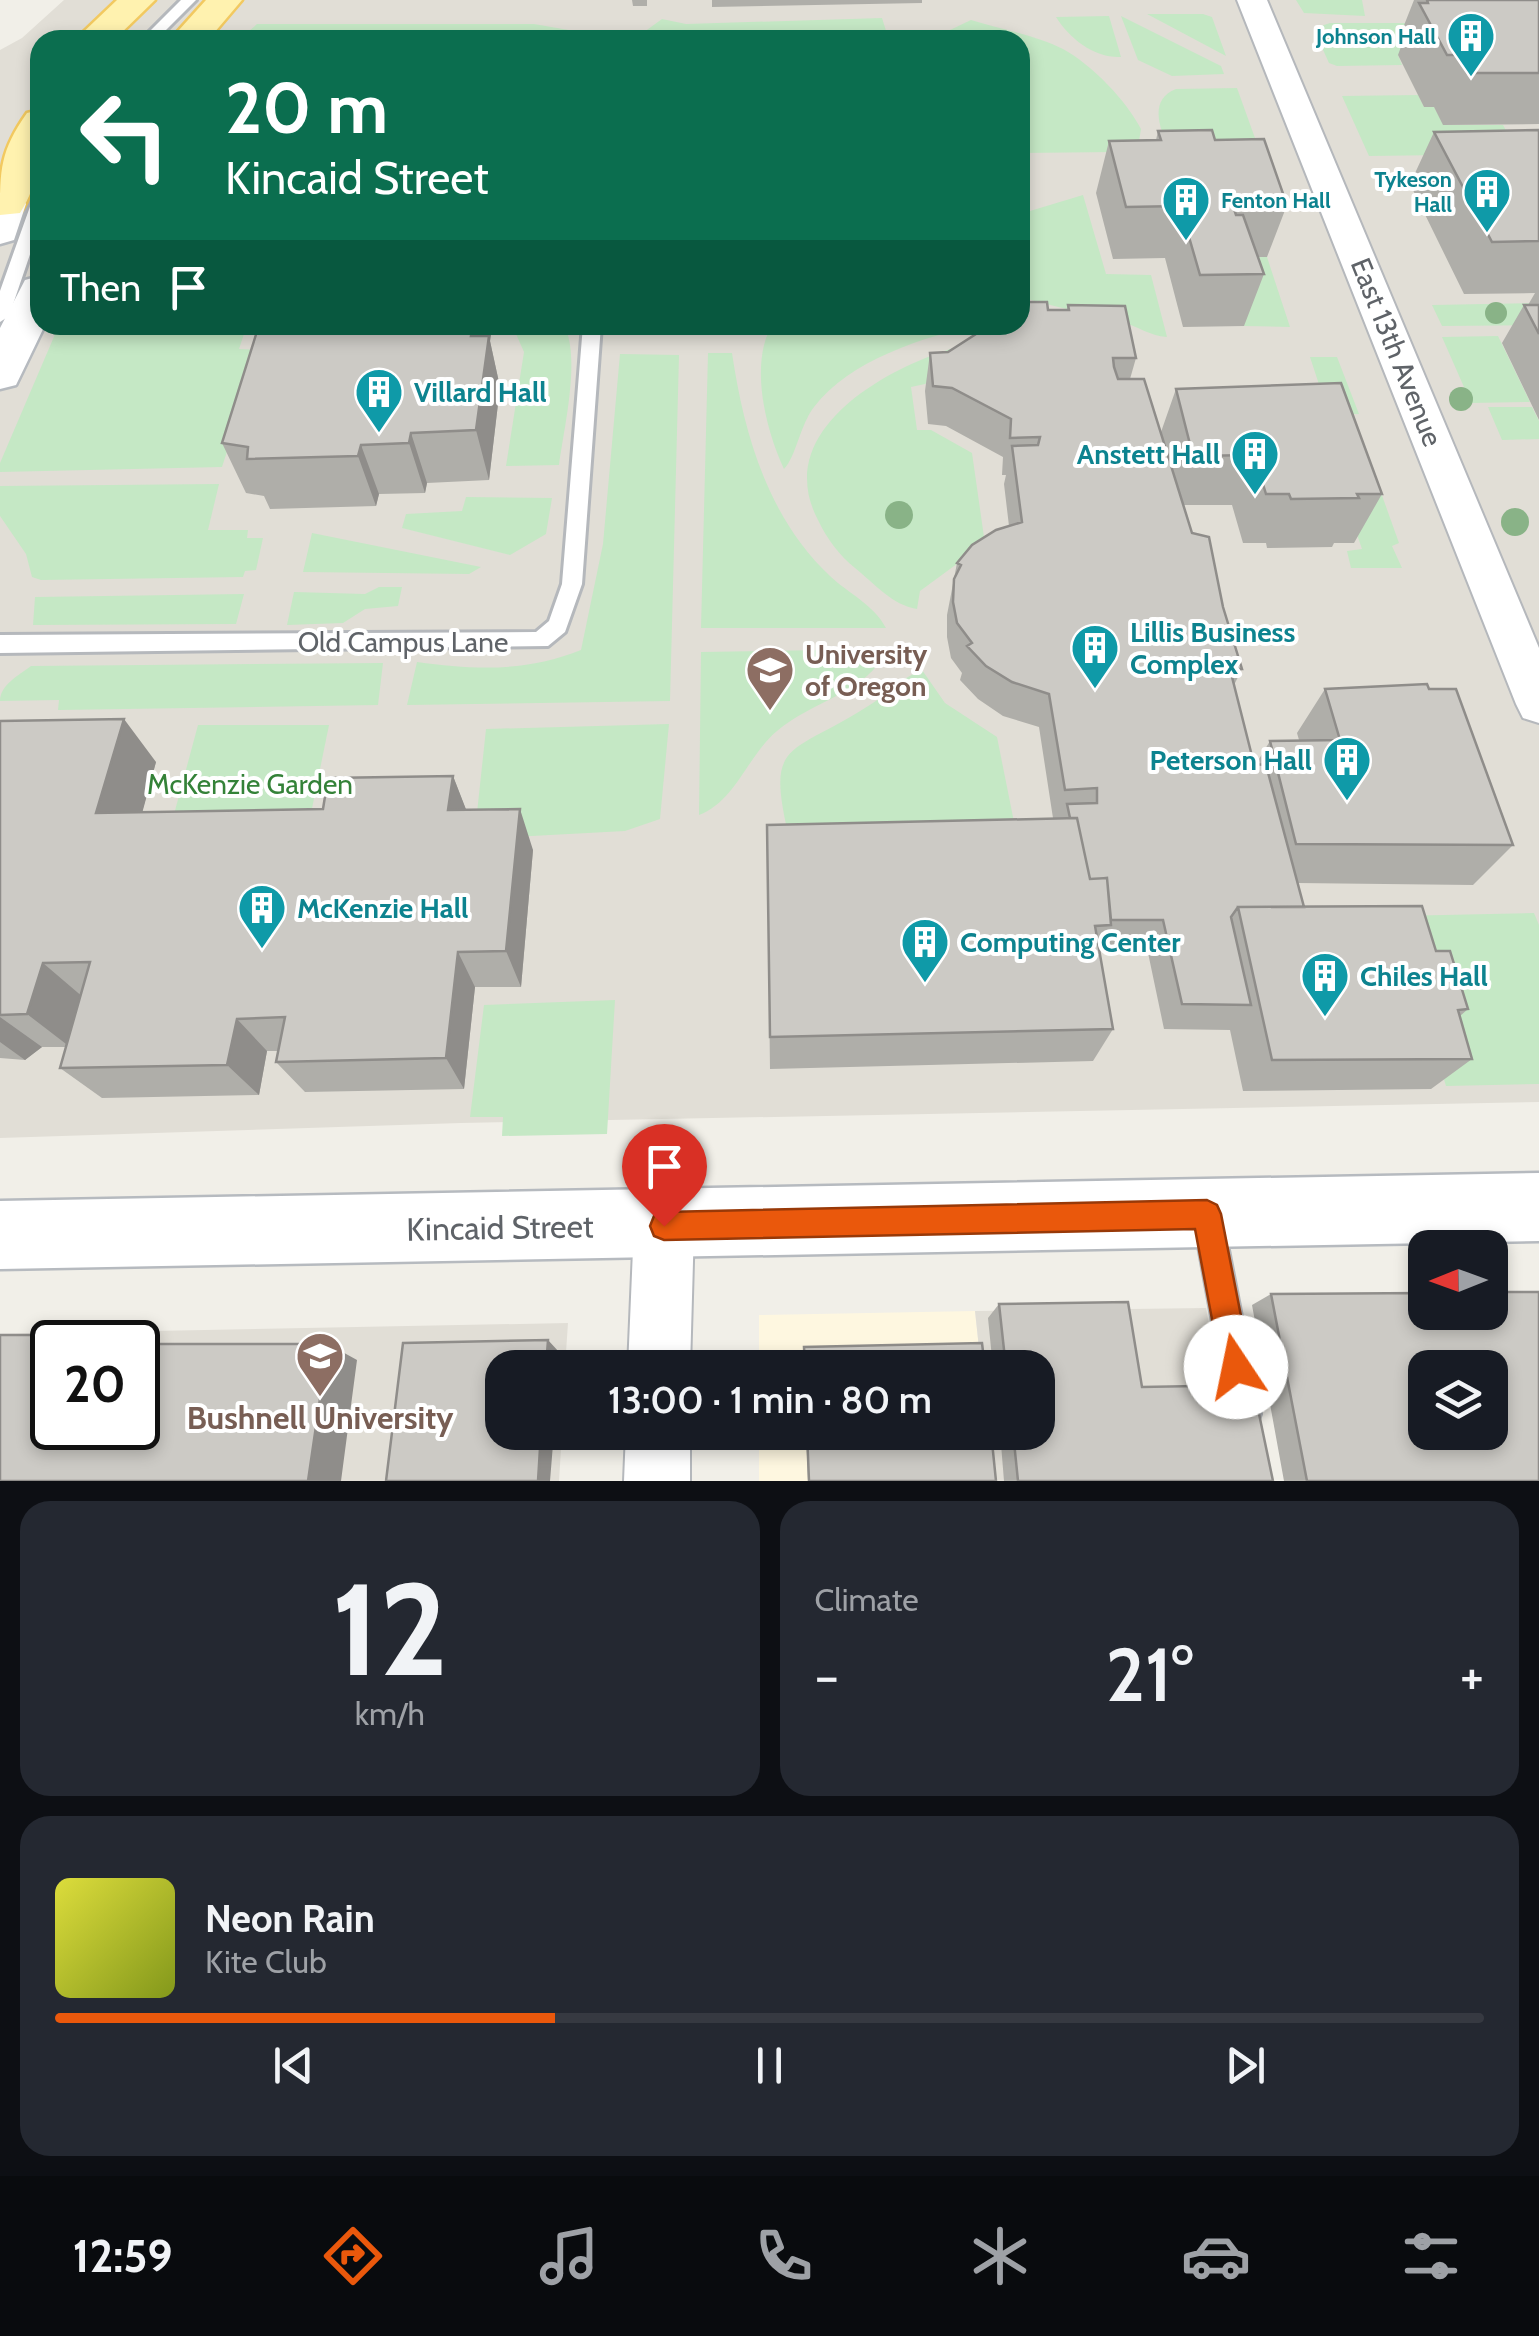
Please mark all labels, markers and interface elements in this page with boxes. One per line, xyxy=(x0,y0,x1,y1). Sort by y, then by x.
building icon: Johnson Hall xyxy=(1445,10,1497,78)
place label: Johnson Hall xyxy=(1315,23,1436,50)
text: 20 m xyxy=(225,65,388,151)
icon: left xyxy=(60,70,190,200)
text: Kincaid Street xyxy=(225,151,489,205)
place label: Tykeson Hall xyxy=(1374,166,1452,218)
building icon: Tykeson Hall xyxy=(1461,166,1513,234)
building icon: Fenton Hall xyxy=(1160,174,1212,242)
place label: Fenton Hall xyxy=(1221,187,1331,214)
street label: East 13th Avenue xyxy=(1344,253,1450,451)
icon: arrive xyxy=(161,260,216,315)
text: Then xyxy=(60,264,141,311)
building icon: Villard Hall xyxy=(353,366,405,434)
place label: Villard Hall xyxy=(414,375,547,409)
building icon: Anstett Hall xyxy=(1229,428,1281,496)
place label: Anstett Hall xyxy=(1077,437,1220,471)
place label: Lillis Business Complex xyxy=(1130,615,1295,681)
building icon: Lillis Business Complex xyxy=(1069,622,1121,690)
street label: Old Campus Lane xyxy=(298,625,508,659)
place label: University of Oregon xyxy=(805,637,927,703)
school or university icon: University of Oregon xyxy=(744,644,796,712)
building icon: Peterson Hall xyxy=(1321,734,1373,802)
place label: Peterson Hall xyxy=(1150,743,1312,777)
park label: McKenzie Garden xyxy=(147,767,353,801)
building icon: McKenzie Hall xyxy=(236,882,288,950)
place label: McKenzie Hall xyxy=(297,891,468,925)
building icon: Computing Center xyxy=(899,916,951,984)
place label: Computing Center xyxy=(960,925,1181,959)
building icon: Chiles Hall xyxy=(1299,950,1351,1018)
place label: Chiles Hall xyxy=(1360,959,1488,993)
pin xyxy=(622,1124,707,1227)
icon: arrive xyxy=(637,1139,692,1194)
street label: Kincaid Street xyxy=(406,1206,594,1249)
north arrow xyxy=(1408,1230,1508,1330)
map controls xyxy=(1408,1230,1508,1450)
position arrow xyxy=(1184,1315,1288,1419)
speed limit sign: 20 xyxy=(30,1320,160,1450)
school or university icon: Bushnell University xyxy=(294,1330,346,1398)
button: layers xyxy=(1408,1350,1508,1450)
text: 13:00 · 1 min · 80 m xyxy=(608,1376,932,1423)
place label: Bushnell University xyxy=(187,1398,454,1437)
text: 12 xyxy=(331,1550,448,1708)
text: Climate xyxy=(815,1580,919,1619)
text: 21° xyxy=(1105,1629,1193,1720)
text: − xyxy=(815,1642,839,1709)
text: + xyxy=(1460,1642,1484,1709)
text: km/h xyxy=(355,1694,425,1733)
text: Neon Rain xyxy=(205,1895,375,1942)
text: Kite Club xyxy=(205,1942,327,1981)
icon: previous xyxy=(266,2038,321,2093)
icon: pause xyxy=(742,2038,797,2093)
icon: next xyxy=(1218,2038,1273,2093)
icon: directions xyxy=(318,2221,388,2291)
icon: music xyxy=(534,2221,604,2291)
icon: phone xyxy=(749,2221,819,2291)
icon: climate xyxy=(965,2221,1035,2291)
icon: car xyxy=(1181,2221,1251,2291)
icon: filters xyxy=(1396,2221,1466,2291)
text: 12:59 xyxy=(73,2229,173,2283)

